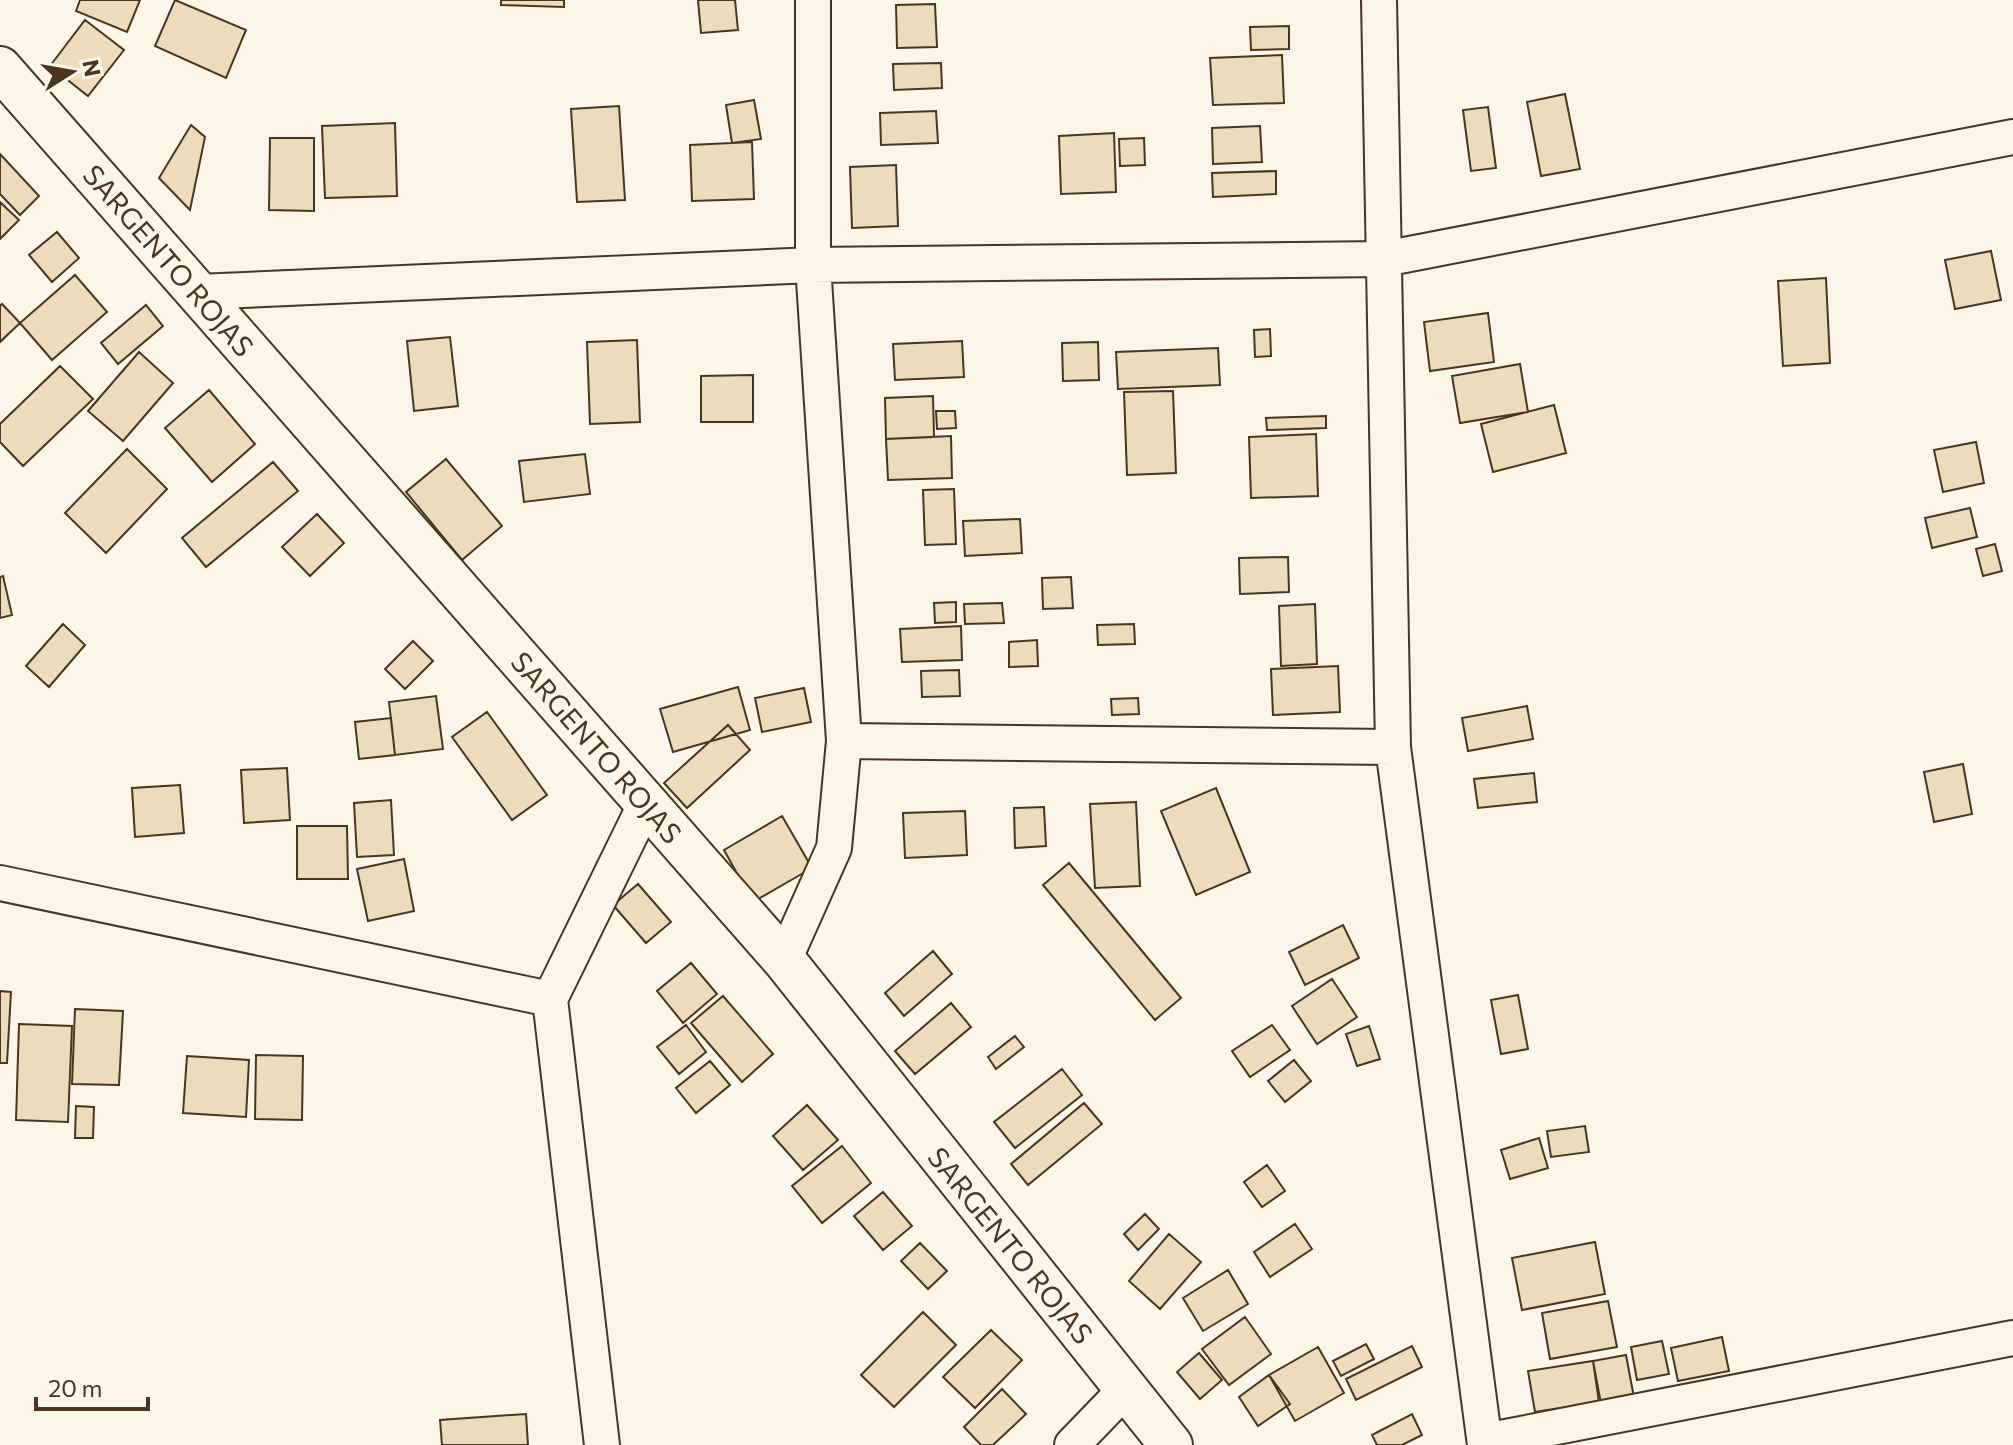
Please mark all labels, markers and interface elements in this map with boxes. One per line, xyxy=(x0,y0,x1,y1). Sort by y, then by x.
north arrow xyxy=(32,32,112,112)
text: N xyxy=(77,57,107,79)
street label: SARGENTO ROJAS xyxy=(77,157,261,363)
street label: SARGENTO ROJAS xyxy=(505,644,689,850)
street label: SARGENTO ROJAS xyxy=(921,1140,1101,1350)
scale bar xyxy=(36,1361,148,1411)
text: 20 m xyxy=(48,1373,102,1402)

